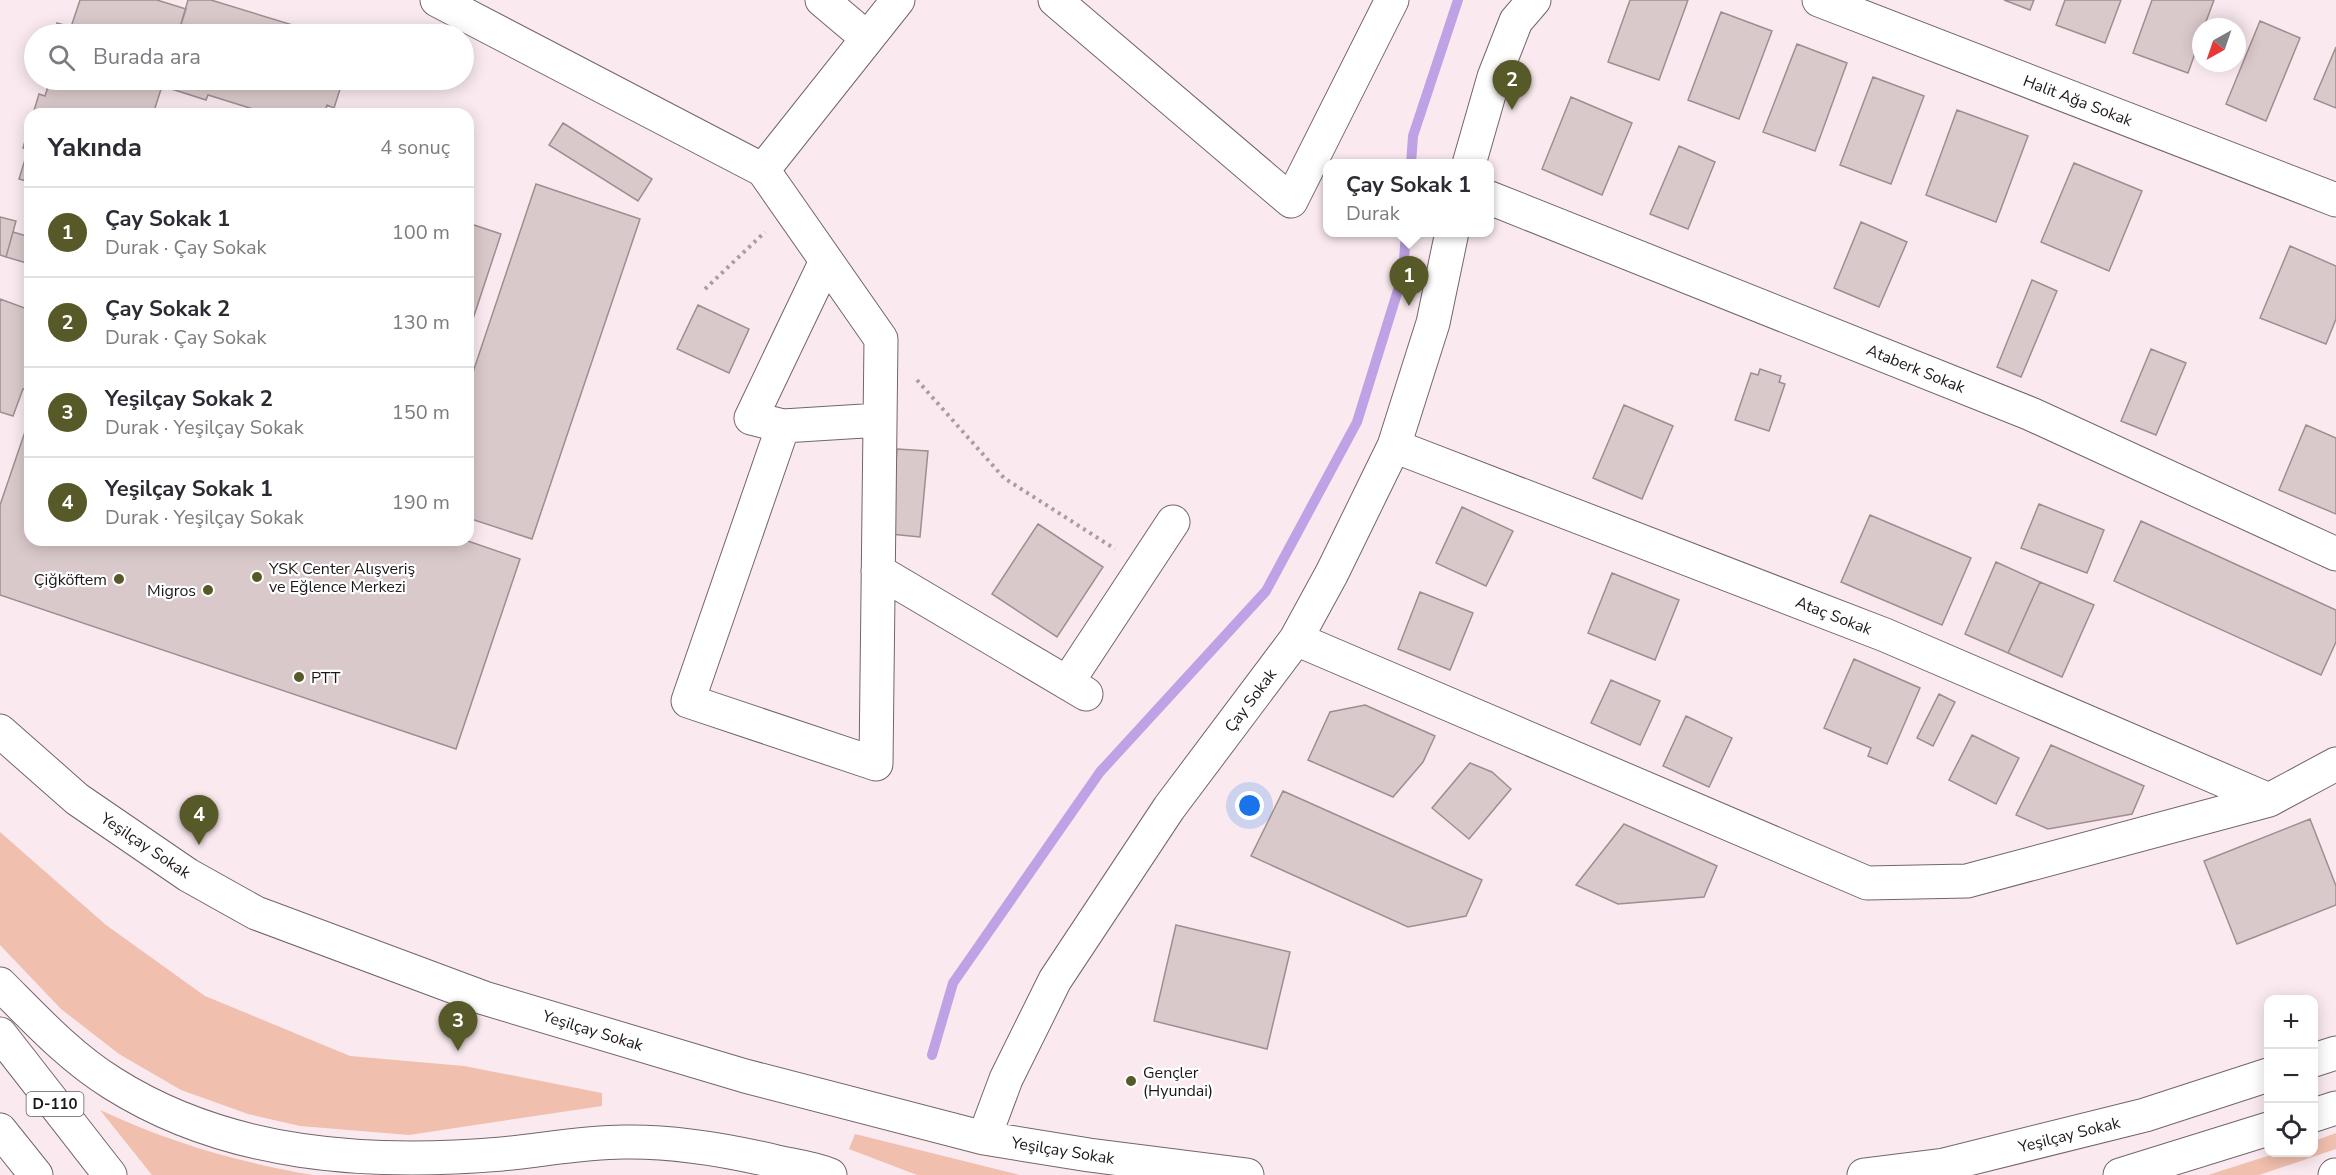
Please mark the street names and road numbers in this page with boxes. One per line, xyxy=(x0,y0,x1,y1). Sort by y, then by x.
street label: Halit Ağa Sokak xyxy=(2020,70,2136,132)
street label: Ataberk Sokak xyxy=(1863,339,1969,399)
street label: Ataç Sokak xyxy=(1792,591,1876,641)
street label: Çay Sokak xyxy=(1220,663,1283,737)
street label: Yeşilçay Sokak xyxy=(95,807,196,885)
street label: Yeşilçay Sokak xyxy=(539,1005,647,1057)
road number: D-110 xyxy=(26,1092,84,1116)
street label: Yeşilçay Sokak xyxy=(2015,1111,2123,1158)
street label: Yeşilçay Sokak xyxy=(1009,1132,1117,1170)

